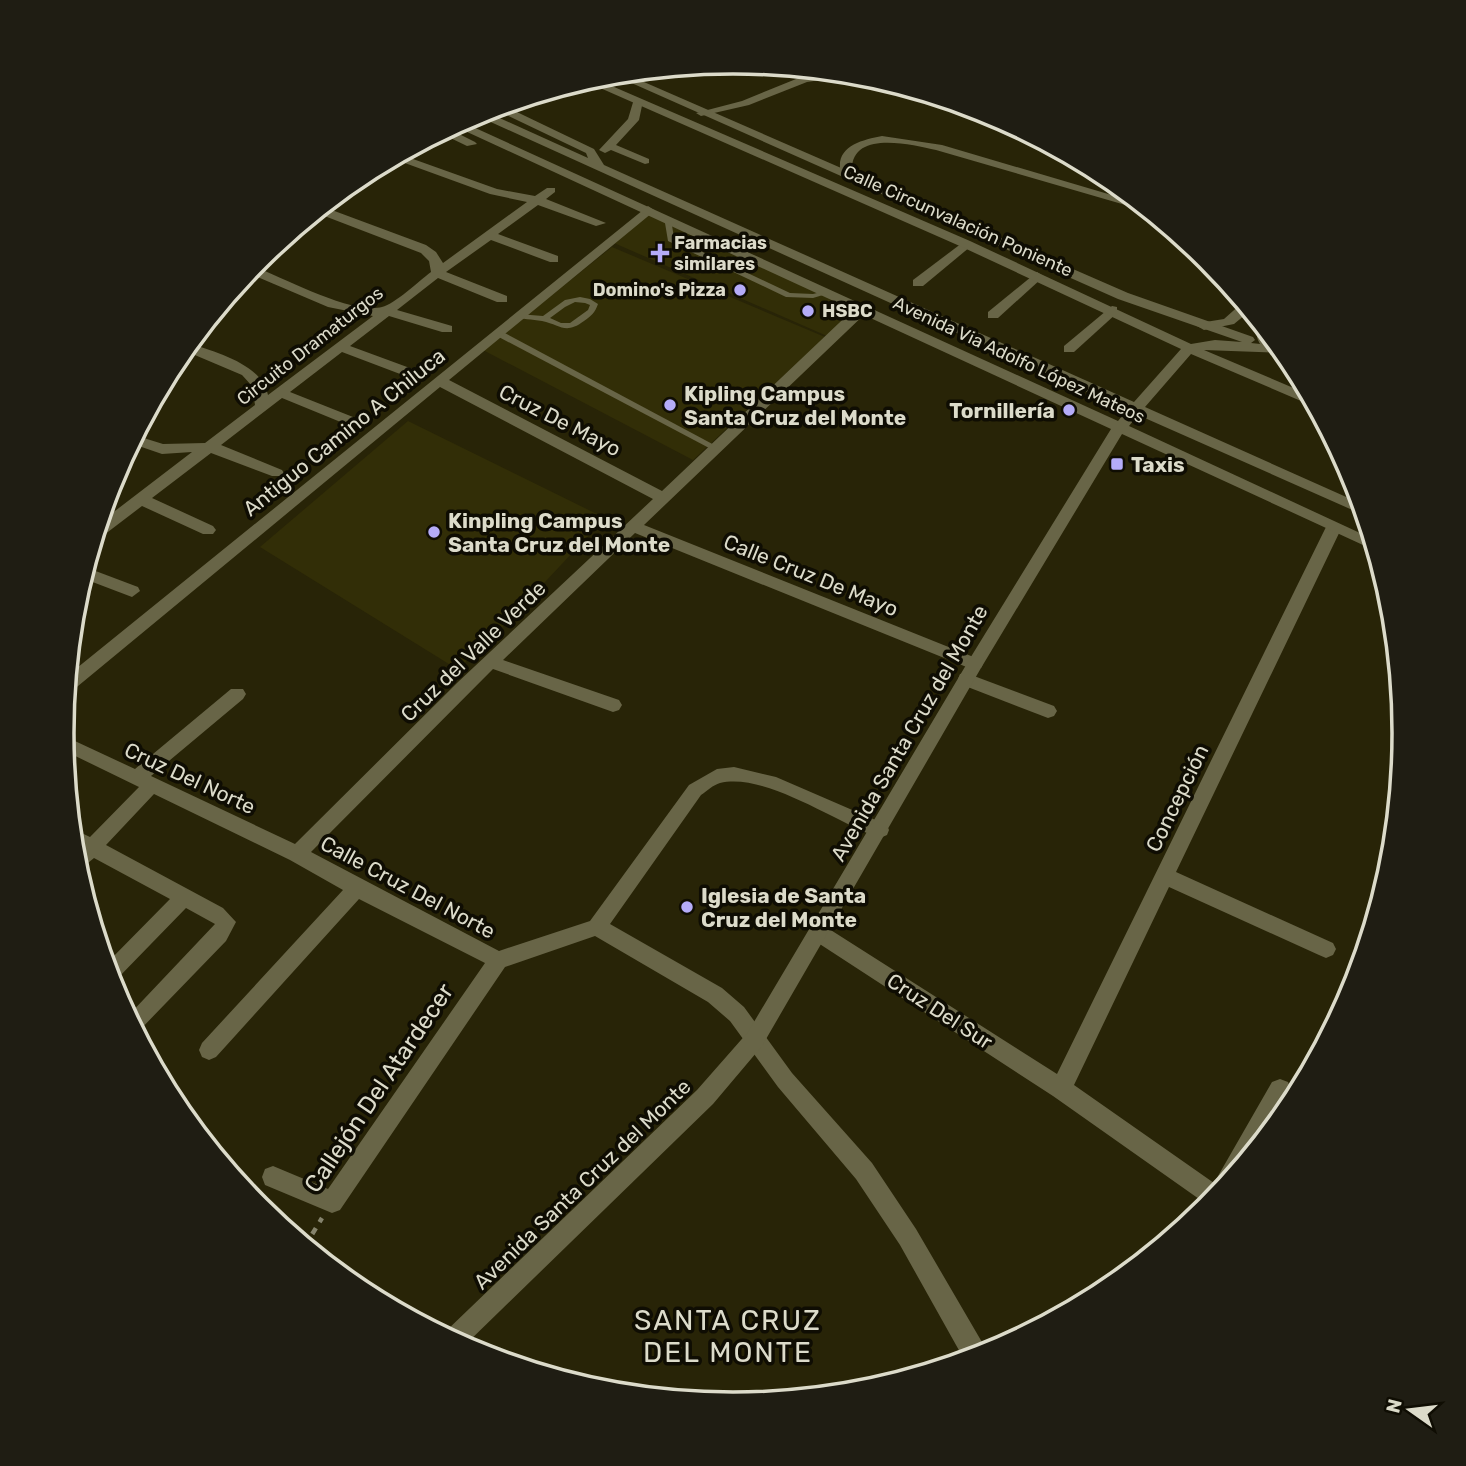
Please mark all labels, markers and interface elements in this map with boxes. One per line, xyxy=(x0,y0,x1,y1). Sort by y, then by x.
street label: Calle Circunvalación Poniente xyxy=(840,160,1076,282)
place label: Farmacias similares xyxy=(674,232,767,275)
marker: Farmacias similares xyxy=(652,245,668,261)
place label: Domino's Pizza xyxy=(593,279,726,301)
street label: Circuito Dramaturgos xyxy=(232,282,388,410)
marker: Domino's Pizza xyxy=(732,282,748,298)
street label: Avenida Via Adolfo López Mateos xyxy=(890,292,1148,428)
place label: HSBC xyxy=(822,300,873,322)
marker: HSBC xyxy=(800,303,816,319)
street label: Antiguo Camino A Chiluca xyxy=(238,343,450,521)
street label: Cruz De Mayo xyxy=(495,379,625,461)
place label: Kipling Campus Santa Cruz del Monte xyxy=(684,381,906,430)
marker: Kipling Campus Santa Cruz del Monte xyxy=(662,397,678,413)
place label: Tornillería xyxy=(949,398,1055,423)
marker: Tornillería xyxy=(1061,402,1077,418)
place label: Taxis xyxy=(1131,452,1185,477)
marker: Taxis xyxy=(1109,456,1125,472)
place label: Kinpling Campus Santa Cruz del Monte xyxy=(448,508,670,557)
marker: Kinpling Campus Santa Cruz del Monte xyxy=(426,524,442,540)
street label: Calle Cruz De Mayo xyxy=(720,529,902,621)
street label: Cruz del Valle Verde xyxy=(395,575,551,727)
street label: Avenida Santa Cruz del Monte xyxy=(825,600,993,866)
street label: Cruz Del Norte xyxy=(121,737,259,819)
street label: Concepción xyxy=(1140,740,1214,856)
street label: Calle Cruz Del Norte xyxy=(316,830,500,944)
place label: Iglesia de Santa Cruz del Monte xyxy=(701,883,866,932)
marker: Iglesia de Santa Cruz del Monte xyxy=(679,899,695,915)
street label: Cruz Del Sur xyxy=(883,968,997,1054)
street label: Callejón Del Atardecer xyxy=(299,978,459,1198)
street label: Avenida Santa Cruz del Monte xyxy=(468,1074,696,1294)
district label: SANTA CRUZ DEL MONTE xyxy=(634,1304,822,1369)
north arrow xyxy=(1375,1375,1445,1445)
text: N xyxy=(1381,1397,1407,1415)

